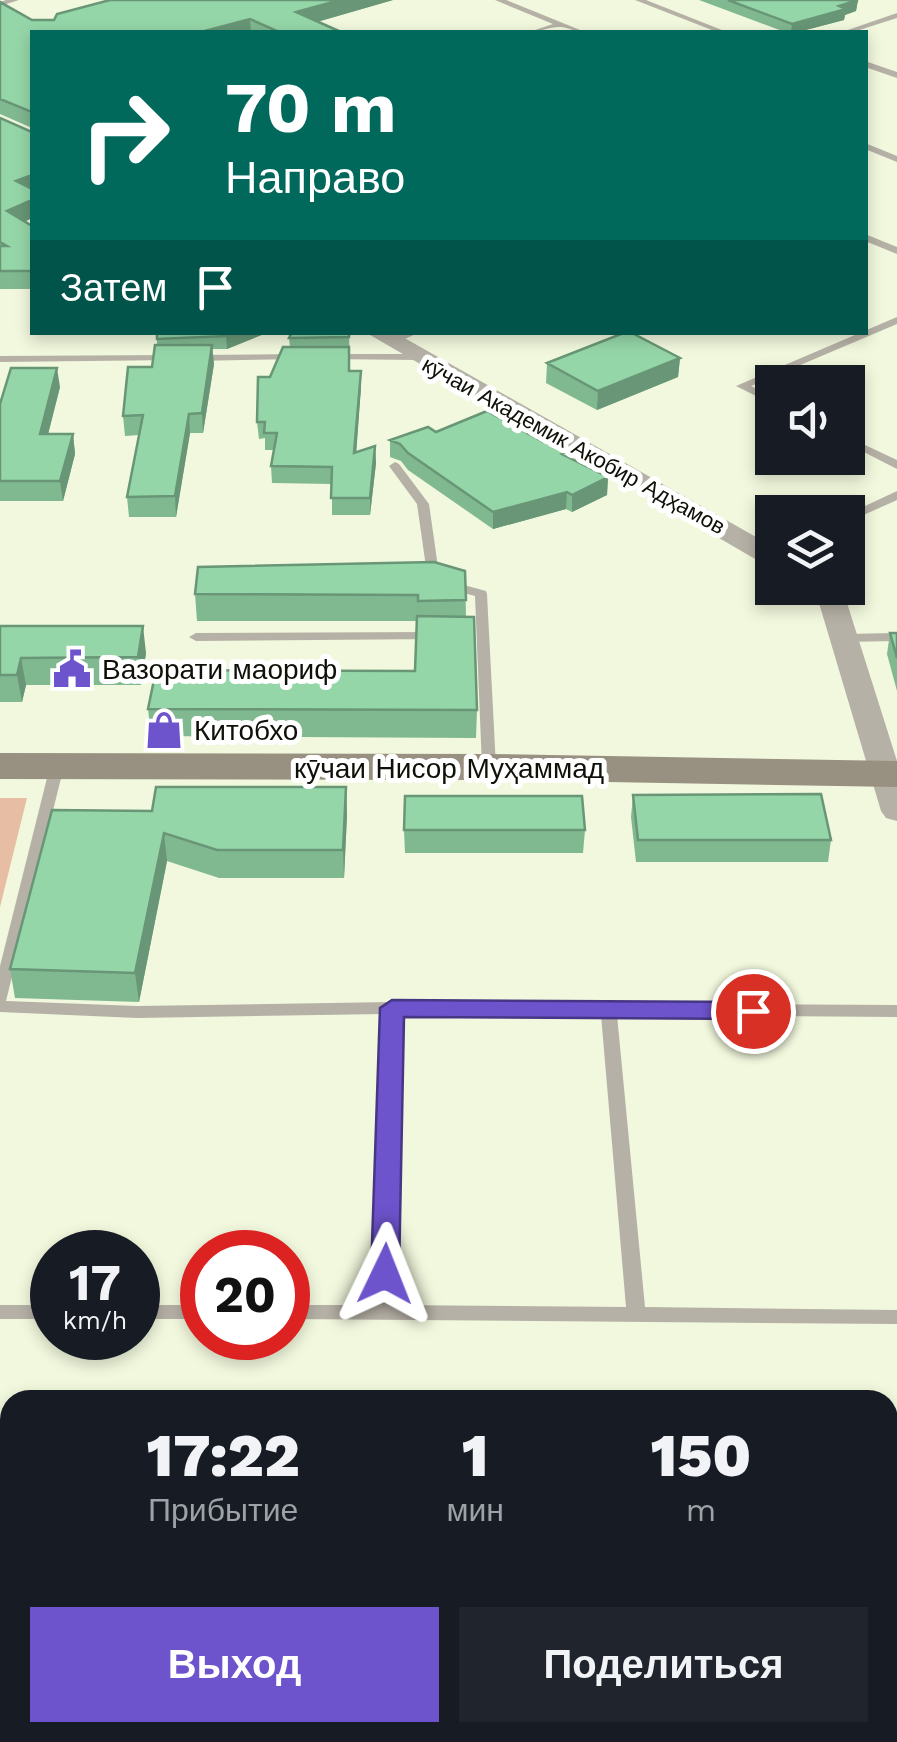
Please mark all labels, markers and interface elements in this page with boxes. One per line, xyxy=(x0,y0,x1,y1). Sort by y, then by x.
text: 70 m xyxy=(225,67,397,149)
icon: right xyxy=(60,70,190,200)
text: Направо xyxy=(225,151,405,204)
icon: arrive xyxy=(188,260,243,315)
text: Затем xyxy=(60,266,168,310)
street label: кӯчаи Академик Акобир Адҳамов xyxy=(418,352,729,539)
map controls xyxy=(755,365,865,605)
button: sound xyxy=(755,365,865,475)
button: layers xyxy=(755,495,865,605)
public building icon: Вазорати маориф xyxy=(51,648,93,690)
place label: Вазорати маориф xyxy=(102,653,337,686)
shop icon: Китобхо xyxy=(143,709,185,751)
place label: Китобхо xyxy=(194,714,298,747)
street label: кӯчаи Нисор Муҳаммад xyxy=(294,752,604,785)
pin xyxy=(711,969,796,1054)
icon: arrive xyxy=(726,984,781,1039)
position arrow xyxy=(333,1222,437,1326)
speed limit sign: 20 xyxy=(180,1230,310,1360)
text: 17 xyxy=(69,1253,121,1312)
text: km/h xyxy=(63,1306,127,1335)
text: 17:22 xyxy=(147,1420,300,1491)
text: 1 xyxy=(462,1420,489,1491)
text: 150 xyxy=(651,1420,751,1491)
text: Прибытие xyxy=(148,1491,298,1529)
text: мин xyxy=(446,1491,504,1529)
text: m xyxy=(686,1491,716,1529)
button: Выход xyxy=(30,1607,439,1722)
button: Поделиться xyxy=(459,1607,868,1722)

